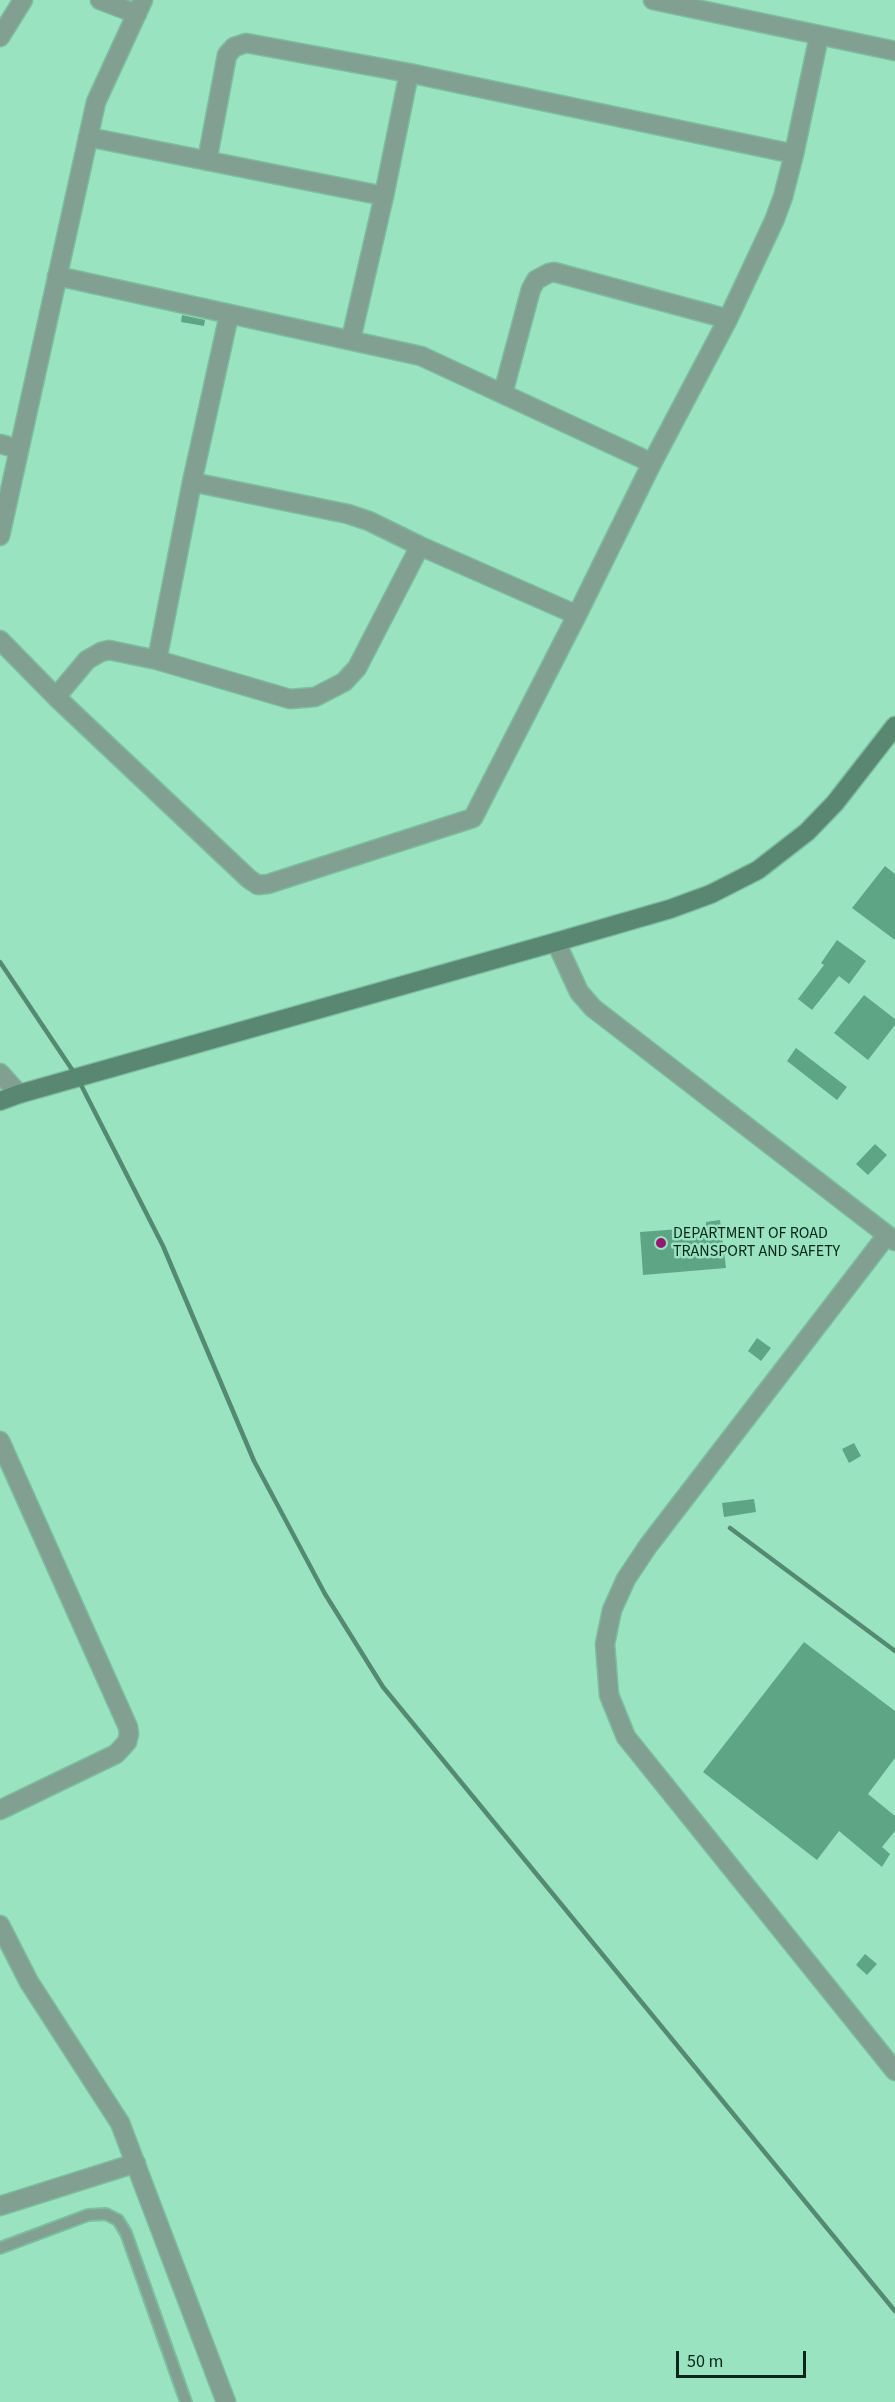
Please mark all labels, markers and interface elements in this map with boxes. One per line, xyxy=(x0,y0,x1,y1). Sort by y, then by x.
place label: DEPARTMENT OF ROAD TRANSPORT AND SAFETY xyxy=(673,1224,840,1262)
marker: DEPARTMENT OF ROAD TRANSPORT AND SAFETY xyxy=(654,1236,668,1250)
scale bar xyxy=(679,2339,810,2377)
text: 50 m xyxy=(687,2349,723,2374)

